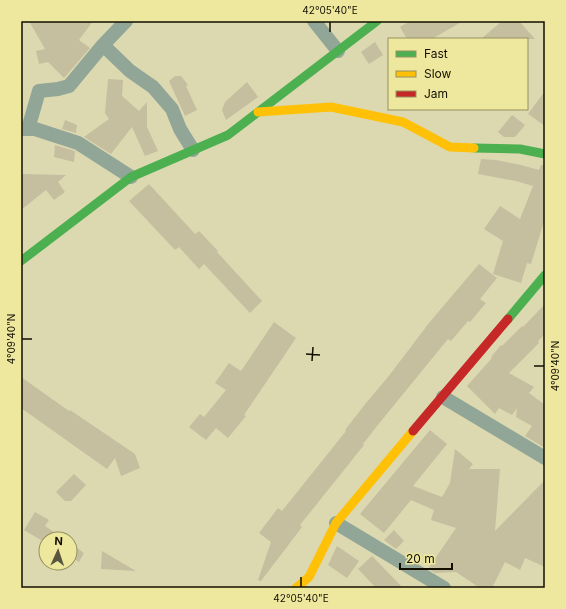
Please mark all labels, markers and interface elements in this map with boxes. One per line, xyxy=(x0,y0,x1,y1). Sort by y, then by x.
text: 42°05'40"E xyxy=(302,4,358,16)
legend xyxy=(388,38,528,110)
text: Fast xyxy=(424,46,448,61)
text: Slow xyxy=(424,66,452,81)
text: Jam xyxy=(424,86,448,101)
text: 4°09'40"N xyxy=(5,314,17,364)
text: 4°09'40"N xyxy=(549,341,561,391)
north arrow xyxy=(38,531,78,571)
text: N xyxy=(54,534,63,548)
scale bar xyxy=(400,545,452,571)
text: 20 m xyxy=(406,551,435,566)
text: 42°05'40"E xyxy=(273,592,329,604)

